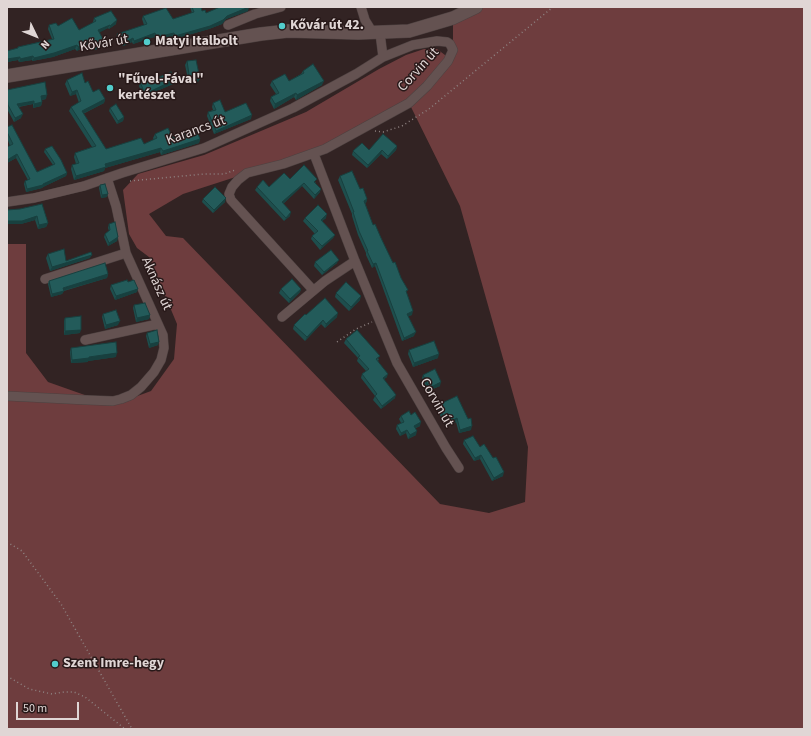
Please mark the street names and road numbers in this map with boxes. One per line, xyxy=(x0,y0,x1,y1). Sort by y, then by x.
street label: Kővár út xyxy=(78,31,130,57)
street label: Corvin út xyxy=(395,44,443,96)
street label: Karancs út xyxy=(164,113,228,149)
street label: Aknász út xyxy=(137,255,175,313)
street label: Corvin út xyxy=(415,376,457,430)

